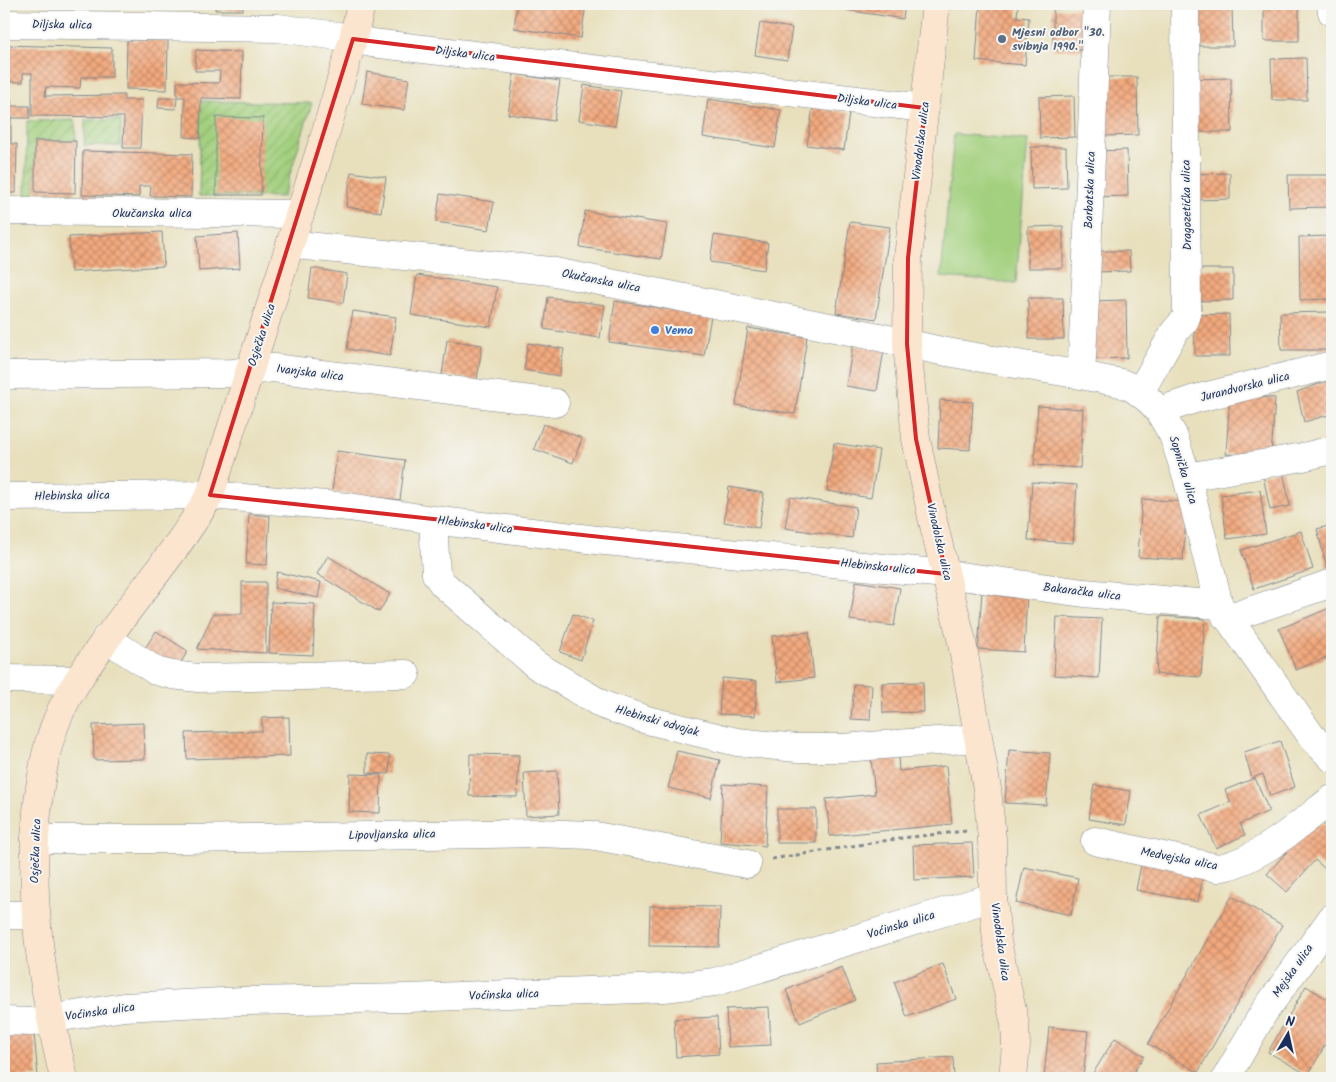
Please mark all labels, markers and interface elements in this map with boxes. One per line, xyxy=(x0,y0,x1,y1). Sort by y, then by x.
street label: Diljska ulica xyxy=(32,15,93,35)
place label: Mjesni odbor "30. svibnja 1990." xyxy=(1012,23,1105,56)
marker: Mjesni odbor "30. svibnja 1990." xyxy=(996,33,1008,45)
street label: Diljska ulica xyxy=(434,41,496,67)
street label: Diljska ulica xyxy=(836,89,898,115)
street label: Vinodolska ulica xyxy=(907,100,935,181)
street label: Barbatska ulica xyxy=(1079,151,1101,229)
street label: Dragozetićka ulica xyxy=(1177,159,1197,250)
street label: Okučanska ulica xyxy=(112,204,192,223)
street label: Okučanska ulica xyxy=(560,264,642,298)
street label: Osječka ulica xyxy=(243,301,281,369)
place label: Vema xyxy=(665,321,693,340)
marker: Vema xyxy=(649,324,661,336)
street label: Ivanjska ulica xyxy=(275,359,345,387)
street label: Jurandvorska ulica xyxy=(1198,367,1292,407)
street label: Sopnička ulica xyxy=(1164,433,1203,507)
street label: Hlebinska ulica xyxy=(34,486,110,506)
street label: Vinodolska ulica xyxy=(921,501,957,583)
street label: Hlebinska ulica xyxy=(436,511,514,539)
street label: Hlebinska ulica xyxy=(839,554,917,580)
street label: Bakaračka ulica xyxy=(1042,578,1122,606)
street label: Hlebinski odvojak xyxy=(613,700,702,742)
street label: Osječka ulica xyxy=(25,818,47,884)
street label: Lipovljanska ulica xyxy=(348,825,436,845)
street label: Medvejska ulica xyxy=(1139,842,1219,876)
street label: Vinodolska ulica xyxy=(985,901,1015,983)
street label: Voćinska ulica xyxy=(865,906,938,944)
street label: Mejska ulica xyxy=(1268,940,1319,1002)
street label: Voćinska ulica xyxy=(469,984,540,1006)
street label: Voćinska ulica xyxy=(64,998,136,1026)
north arrow xyxy=(1264,1010,1314,1060)
text: N xyxy=(1284,1011,1296,1034)

